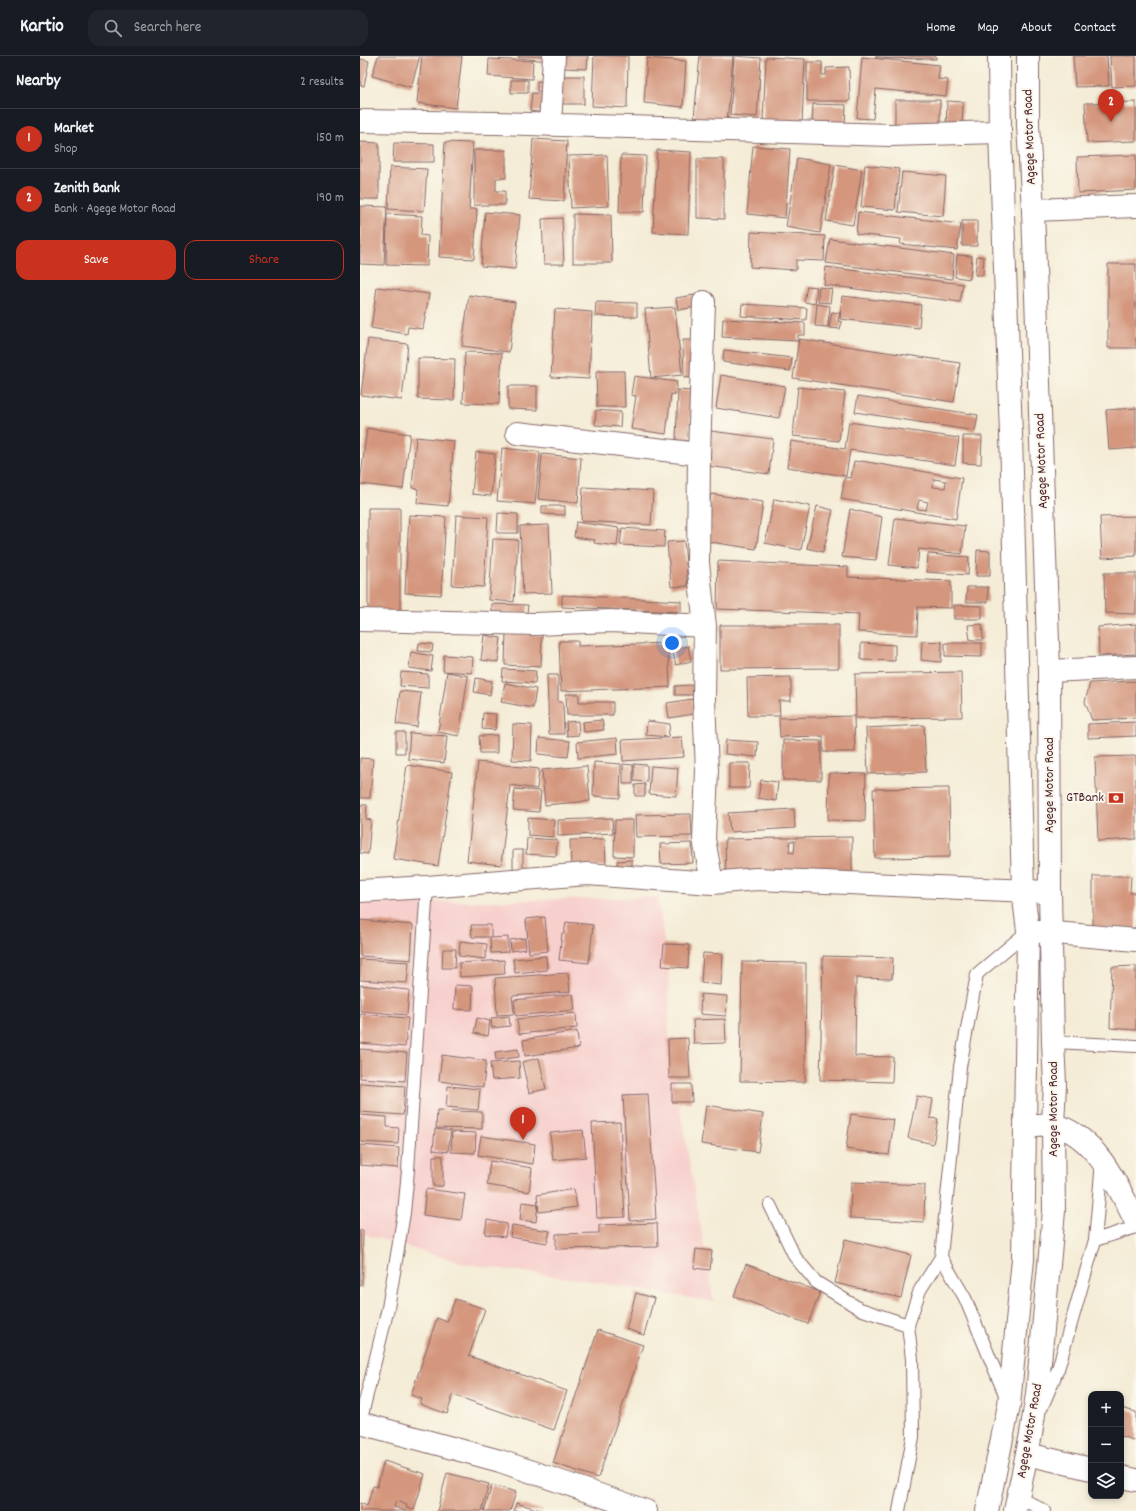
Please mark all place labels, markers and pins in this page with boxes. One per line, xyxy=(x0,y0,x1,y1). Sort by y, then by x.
pin: 2 xyxy=(1098,89,1124,122)
place label: GTBank xyxy=(1066,788,1104,808)
bank icon: GTBank xyxy=(1107,789,1125,807)
pin: 1 xyxy=(510,1107,536,1140)

